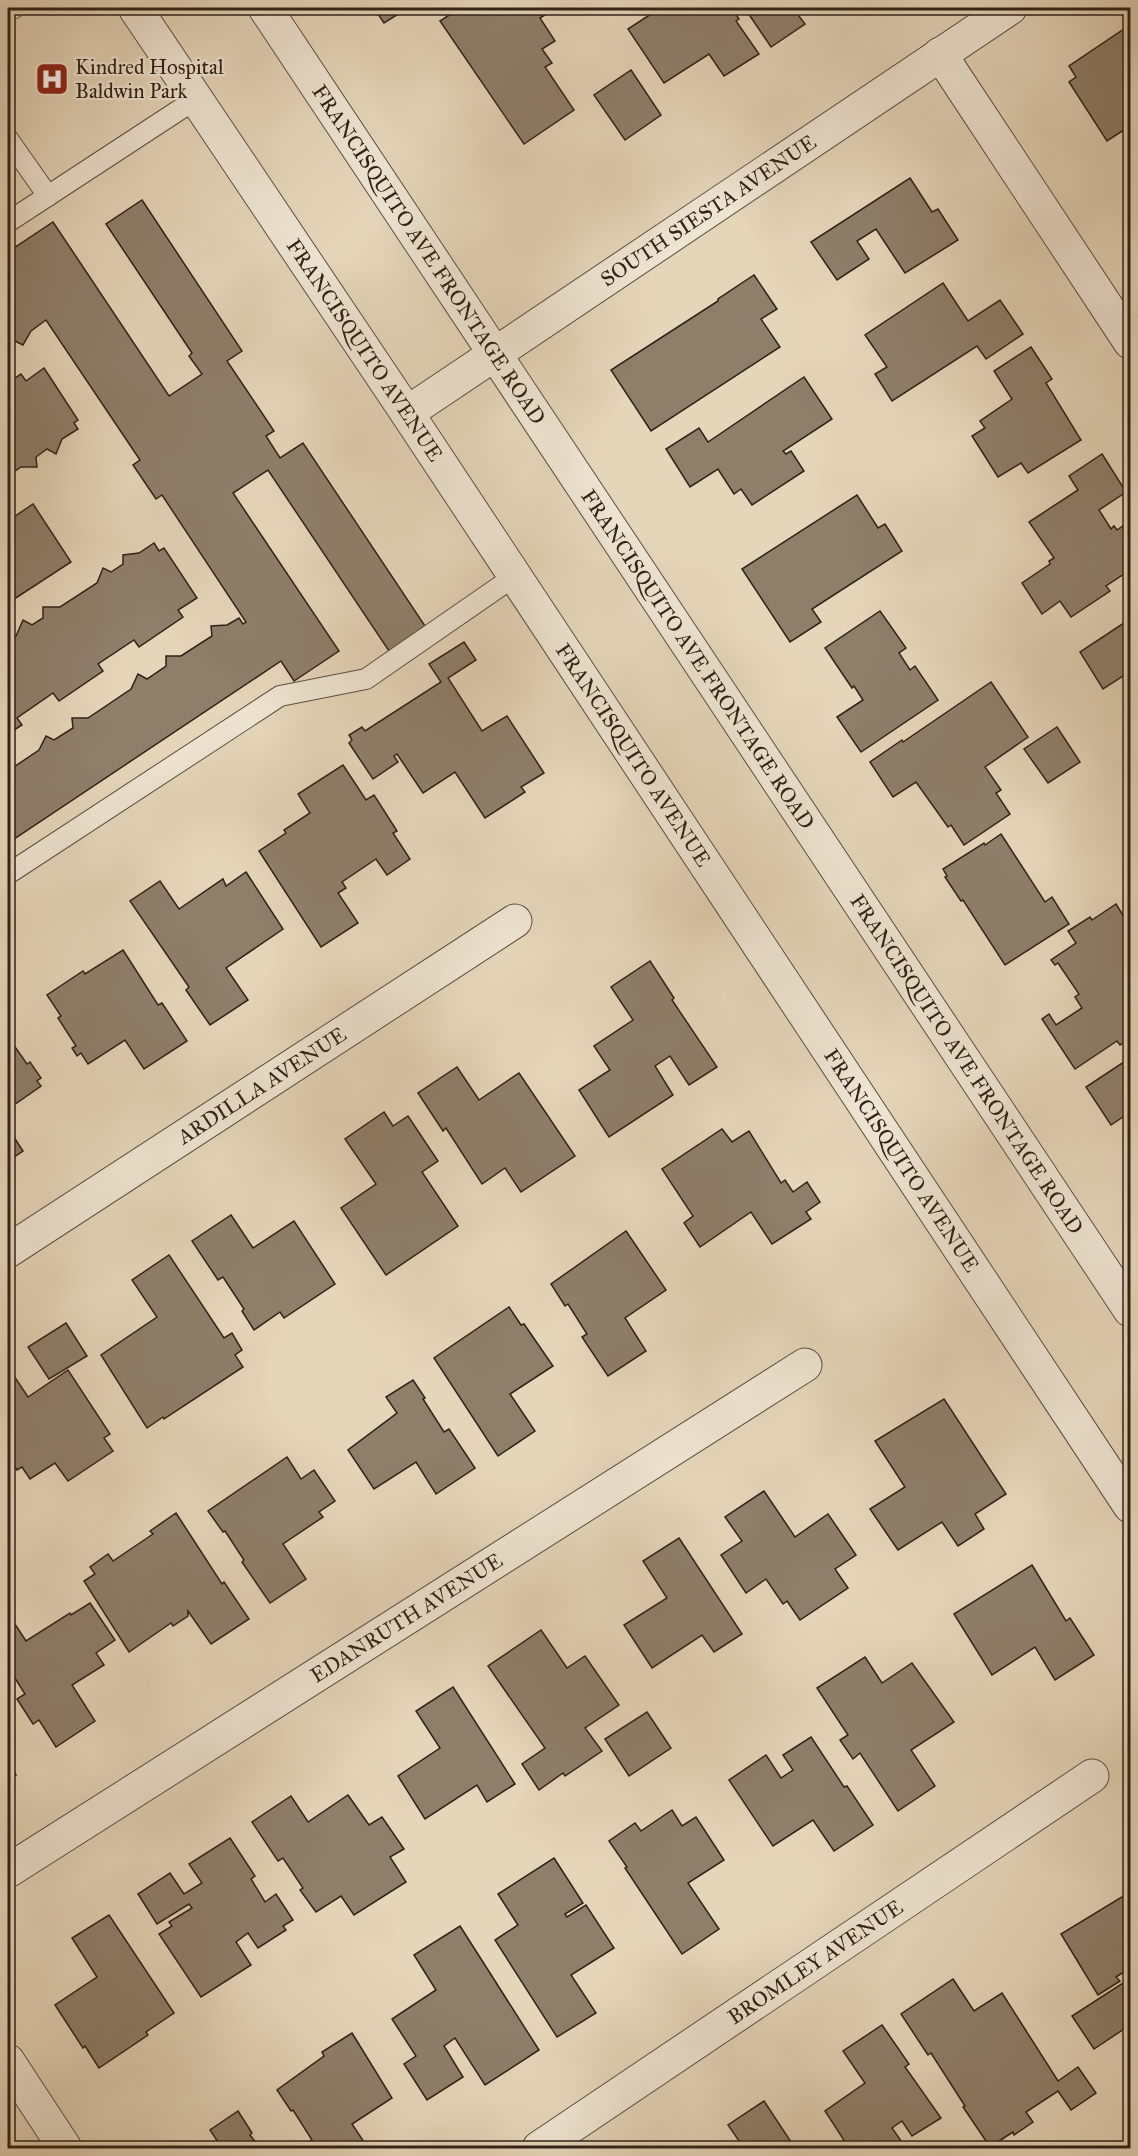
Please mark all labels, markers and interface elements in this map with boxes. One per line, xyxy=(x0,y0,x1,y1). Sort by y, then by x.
place label: Kindred Hospital Baldwin Park xyxy=(75,54,224,104)
hospital icon: Kindred Hospital Baldwin Park xyxy=(34,61,70,97)
street label: FRANCISQUITO AVE FRONTAGE ROAD xyxy=(307,80,551,429)
street label: SOUTH SIESTA AVENUE xyxy=(596,129,821,292)
street label: FRANCISQUITO AVENUE xyxy=(281,234,448,466)
street label: FRANCISQUITO AVE FRONTAGE ROAD xyxy=(575,484,820,834)
street label: FRANCISQUITO AVENUE xyxy=(550,638,717,872)
street label: FRANCISQUITO AVE FRONTAGE ROAD xyxy=(844,889,1089,1239)
street label: ARDILLA AVENUE xyxy=(172,1021,351,1151)
street label: FRANCISQUITO AVENUE xyxy=(818,1044,985,1277)
street label: EDANRUTH AVENUE xyxy=(306,1547,507,1689)
street label: BROMLEY AVENUE xyxy=(723,1894,908,2030)

